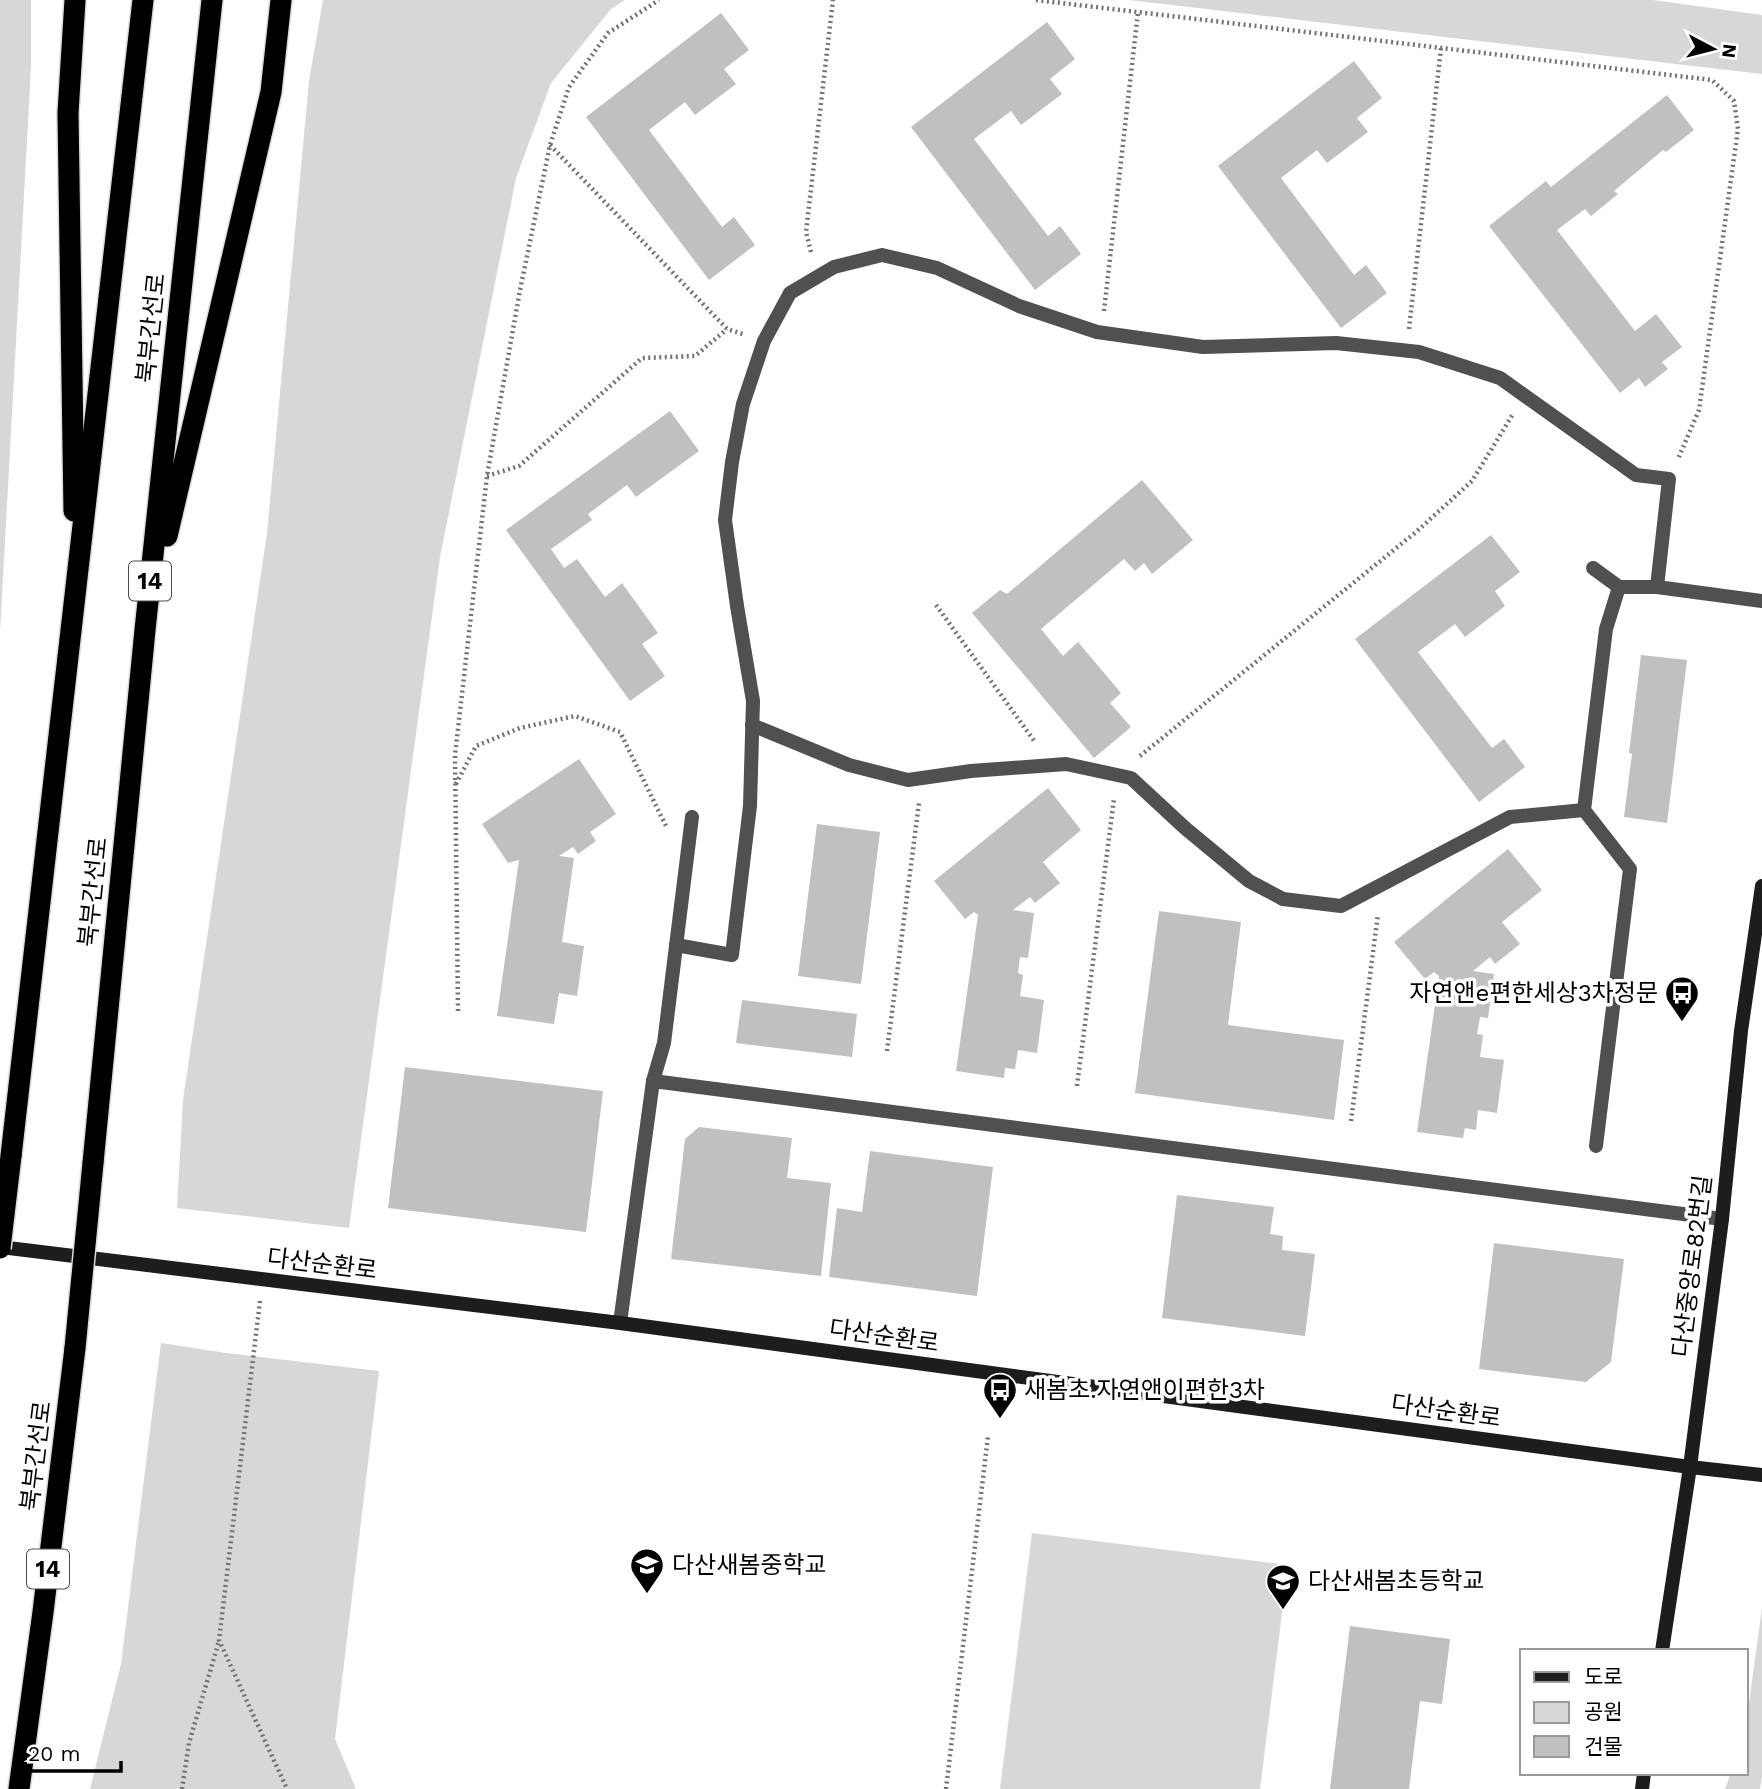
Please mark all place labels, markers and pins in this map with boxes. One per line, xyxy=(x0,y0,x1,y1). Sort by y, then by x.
bus stop icon: 자연앤e편한세상3차정문 xyxy=(1663,974,1701,1023)
place label: 자연앤e편한세상3차정문 xyxy=(1409,979,1658,1007)
bus stop icon: 새봄초.자연앤이편한3차 xyxy=(981,1371,1019,1420)
place label: 새봄초.자연앤이편한3차 xyxy=(1024,1376,1265,1404)
school or university icon: 다산새봄중학교 xyxy=(628,1546,666,1595)
place label: 다산새봄중학교 xyxy=(672,1551,827,1579)
school or university icon: 다산새봄초등학교 xyxy=(1264,1562,1302,1611)
place label: 다산새봄초등학교 xyxy=(1308,1567,1485,1595)

